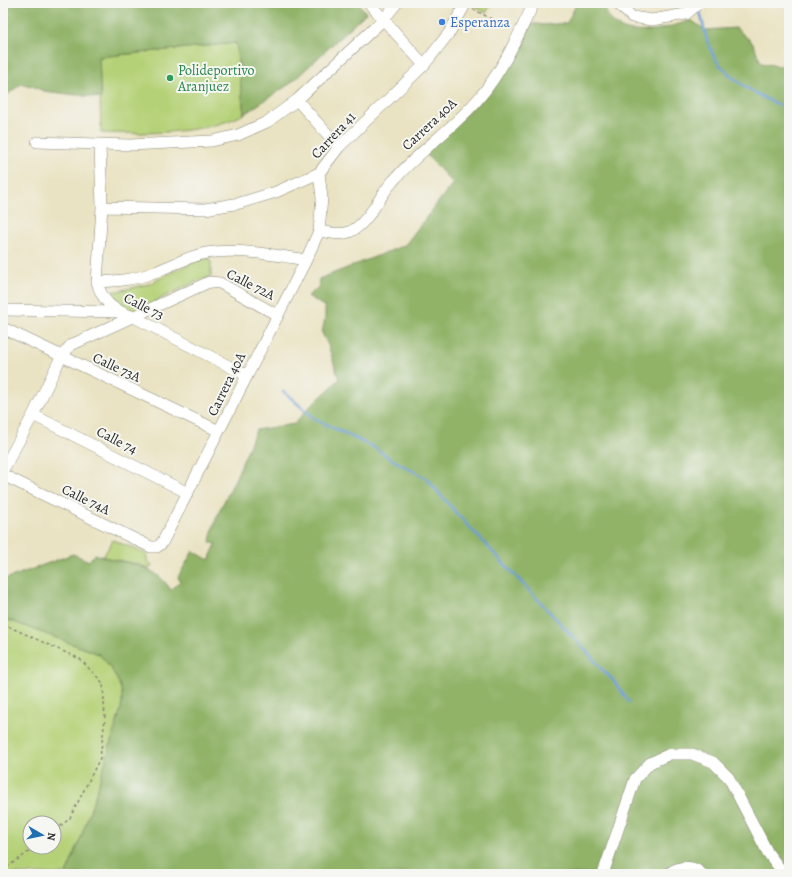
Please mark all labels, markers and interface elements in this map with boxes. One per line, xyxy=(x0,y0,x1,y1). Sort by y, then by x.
place label: Esperanza xyxy=(450,13,510,32)
marker: Esperanza xyxy=(437,17,447,27)
place label: Polideportivo Aranjuez xyxy=(177,61,255,96)
marker: Polideportivo Aranjuez xyxy=(165,73,175,83)
street label: Carrera 40A xyxy=(398,93,462,155)
street label: Carrera 41 xyxy=(307,108,360,163)
street label: Calle 72A xyxy=(223,264,279,305)
street label: Calle 73 xyxy=(120,288,167,325)
street label: Calle 73A xyxy=(90,348,145,387)
street label: Carrera 40A xyxy=(203,348,250,419)
street label: Calle 74 xyxy=(93,422,140,459)
street label: Calle 74A xyxy=(58,480,114,520)
north arrow xyxy=(22,815,62,855)
text: N xyxy=(43,831,59,842)

